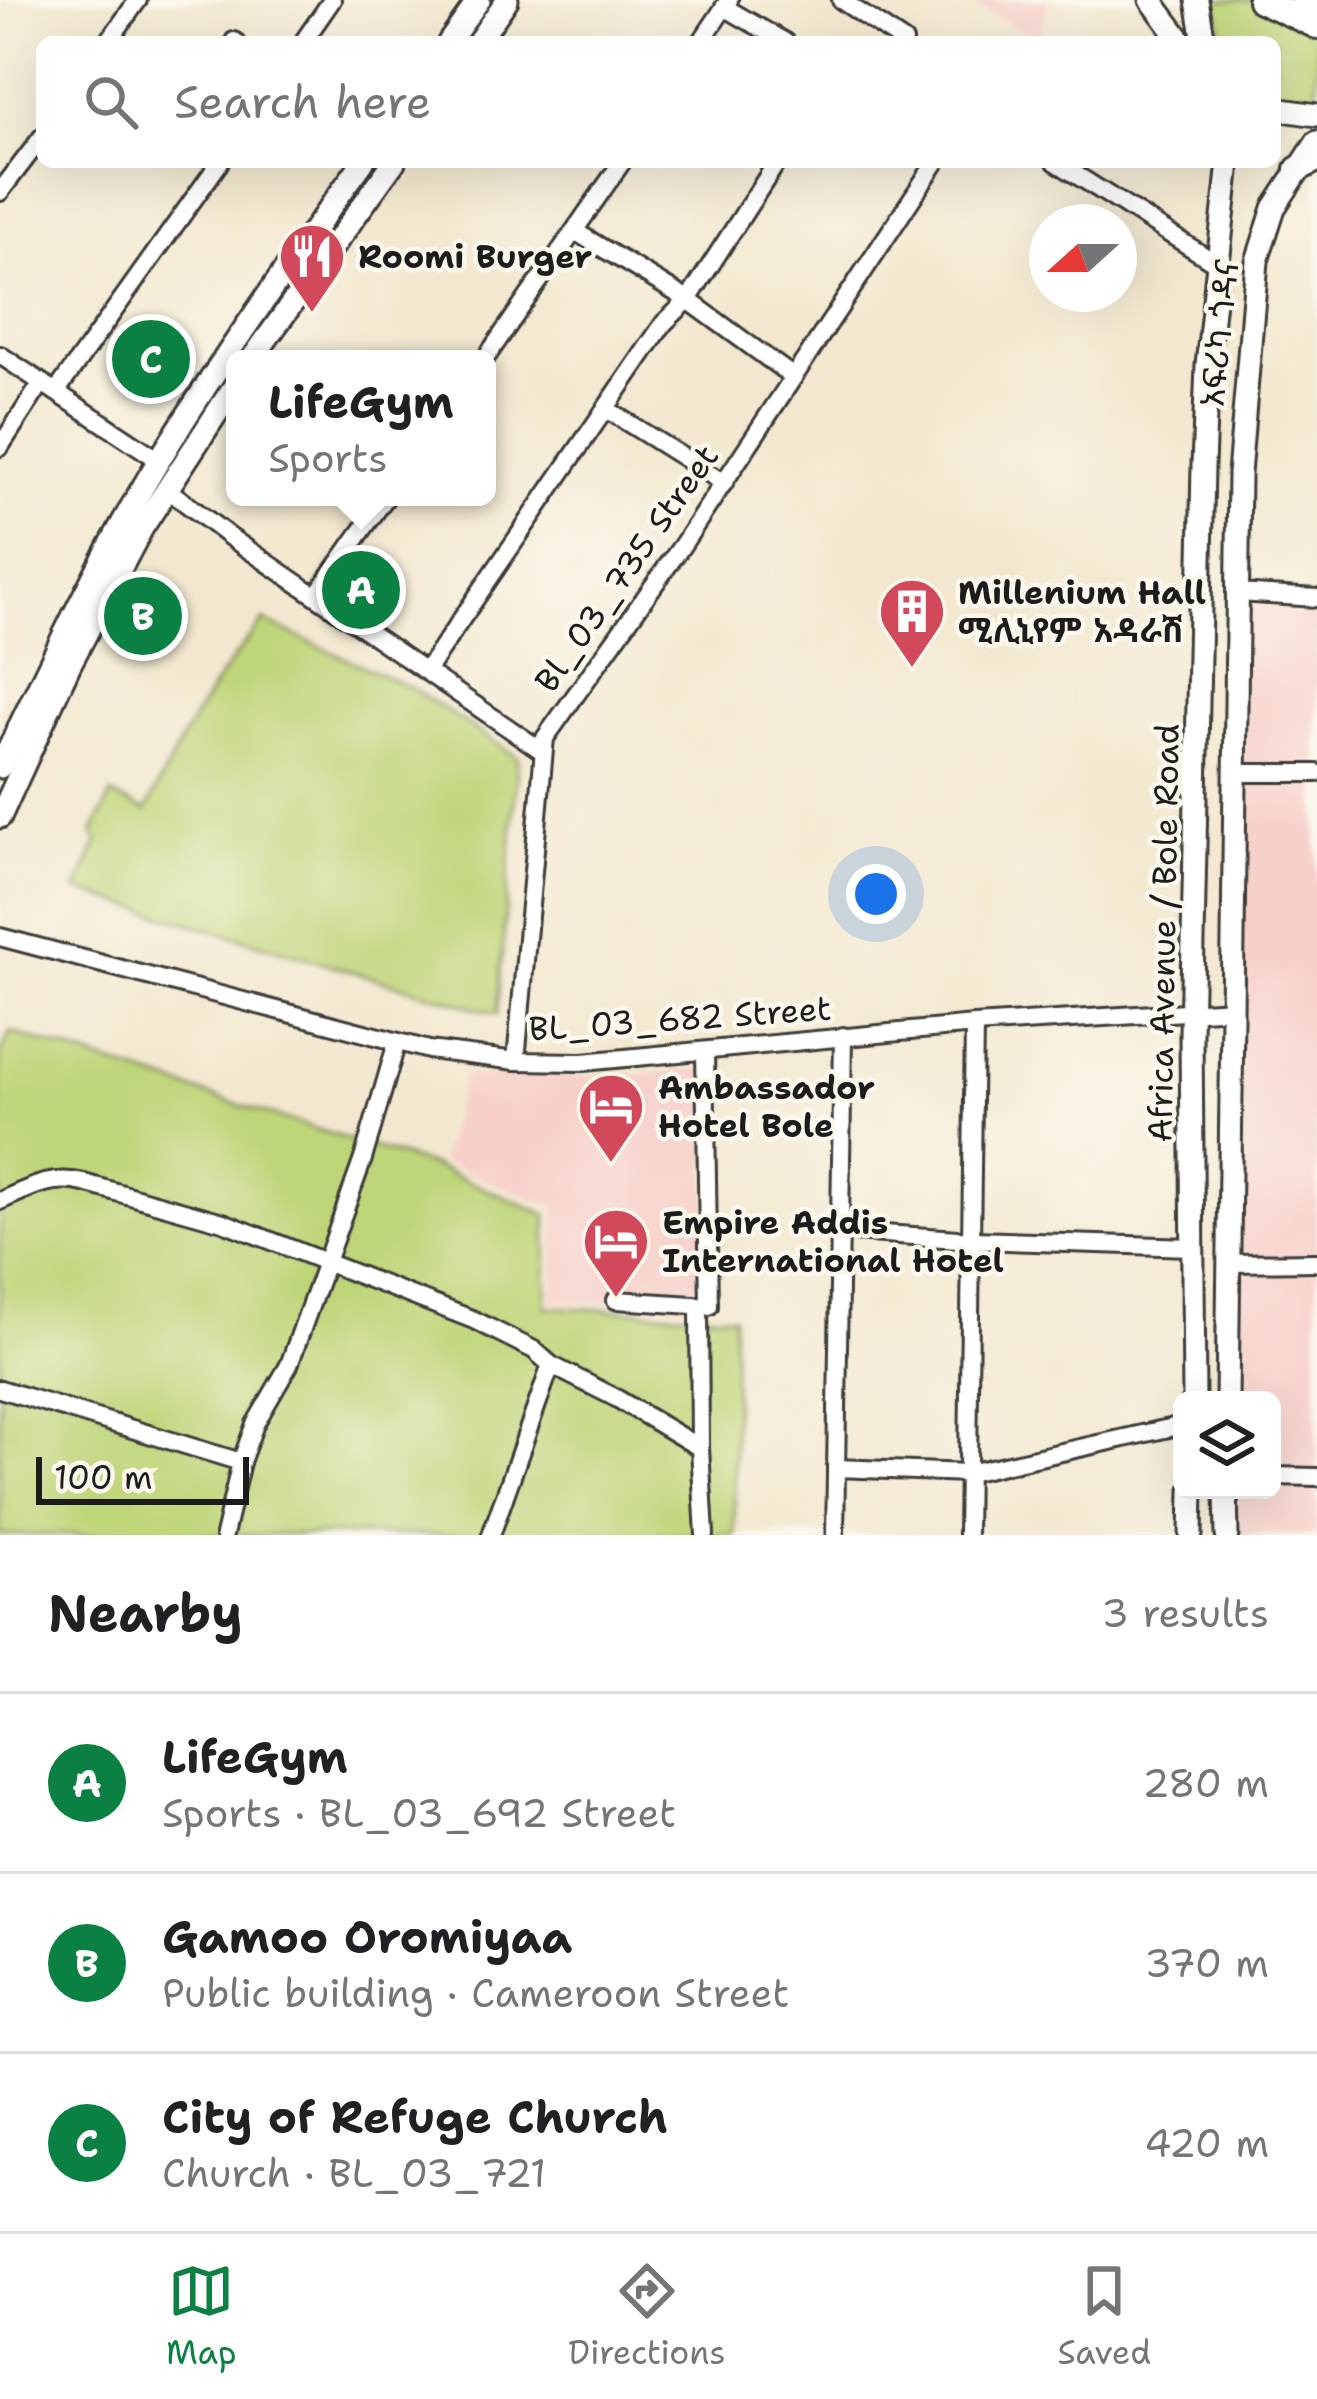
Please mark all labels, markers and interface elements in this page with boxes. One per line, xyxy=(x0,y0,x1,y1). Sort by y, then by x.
search box xyxy=(36,36,1281,168)
icon: search xyxy=(78,69,144,135)
text: Search here xyxy=(174,72,431,132)
north arrow xyxy=(1029,204,1137,312)
restaurant icon: Roomi Burger xyxy=(277,221,347,315)
place label: Roomi Burger xyxy=(358,234,592,279)
street label: አፍሪካ ጎዳና xyxy=(1189,257,1250,409)
pin: C xyxy=(112,314,190,404)
popup xyxy=(226,350,496,506)
text: LifeGym xyxy=(268,372,454,432)
text: Sports xyxy=(268,432,388,484)
street label: Bl_03_735 Street xyxy=(524,436,729,701)
pin: A xyxy=(322,545,400,635)
place label: Millenium Hall ሚሊኒየም አዳራሽ xyxy=(958,570,1206,653)
pin: B xyxy=(104,571,182,661)
building icon: Millenium Hall ሚሊኒየም አዳራሽ xyxy=(877,576,947,670)
street label: Africa Avenue / Bole Road xyxy=(1137,723,1190,1143)
your location xyxy=(846,864,906,924)
street label: BL_03_682 Street xyxy=(527,985,833,1052)
place label: Ambassador Hotel Bole xyxy=(658,1065,875,1148)
hotel icon: Ambassador Hotel Bole xyxy=(576,1071,646,1165)
place label: Empire Addis International Hotel xyxy=(662,1200,1004,1283)
hotel icon: Empire Addis International Hotel xyxy=(581,1206,651,1300)
map controls xyxy=(1173,1391,1281,1499)
button: layers xyxy=(1173,1391,1281,1499)
scale bar xyxy=(36,1451,249,1504)
text: 100 m xyxy=(54,1455,153,1500)
text: Nearby xyxy=(48,1579,243,1647)
text: 3 results xyxy=(1102,1587,1269,1639)
text: LifeGym xyxy=(162,1727,348,1787)
text: A xyxy=(72,1757,102,1809)
text: 280 m xyxy=(1142,1757,1269,1809)
text: Sports · BL_03_692 Street xyxy=(162,1787,676,1839)
text: Gamoo Oromiyaa xyxy=(162,1907,572,1967)
text: B xyxy=(75,1937,99,1989)
text: 370 m xyxy=(1144,1937,1269,1989)
text: Public building · Cameroon Street xyxy=(162,1967,789,2019)
text: City of Refuge Church xyxy=(162,2087,668,2147)
text: C xyxy=(75,2117,99,2169)
text: 420 m xyxy=(1144,2117,1269,2169)
text: Church · BL_03_721 xyxy=(162,2147,546,2199)
tab: Map xyxy=(166,2258,237,2375)
tab: Directions xyxy=(568,2258,726,2375)
tab: Saved xyxy=(1057,2258,1151,2375)

